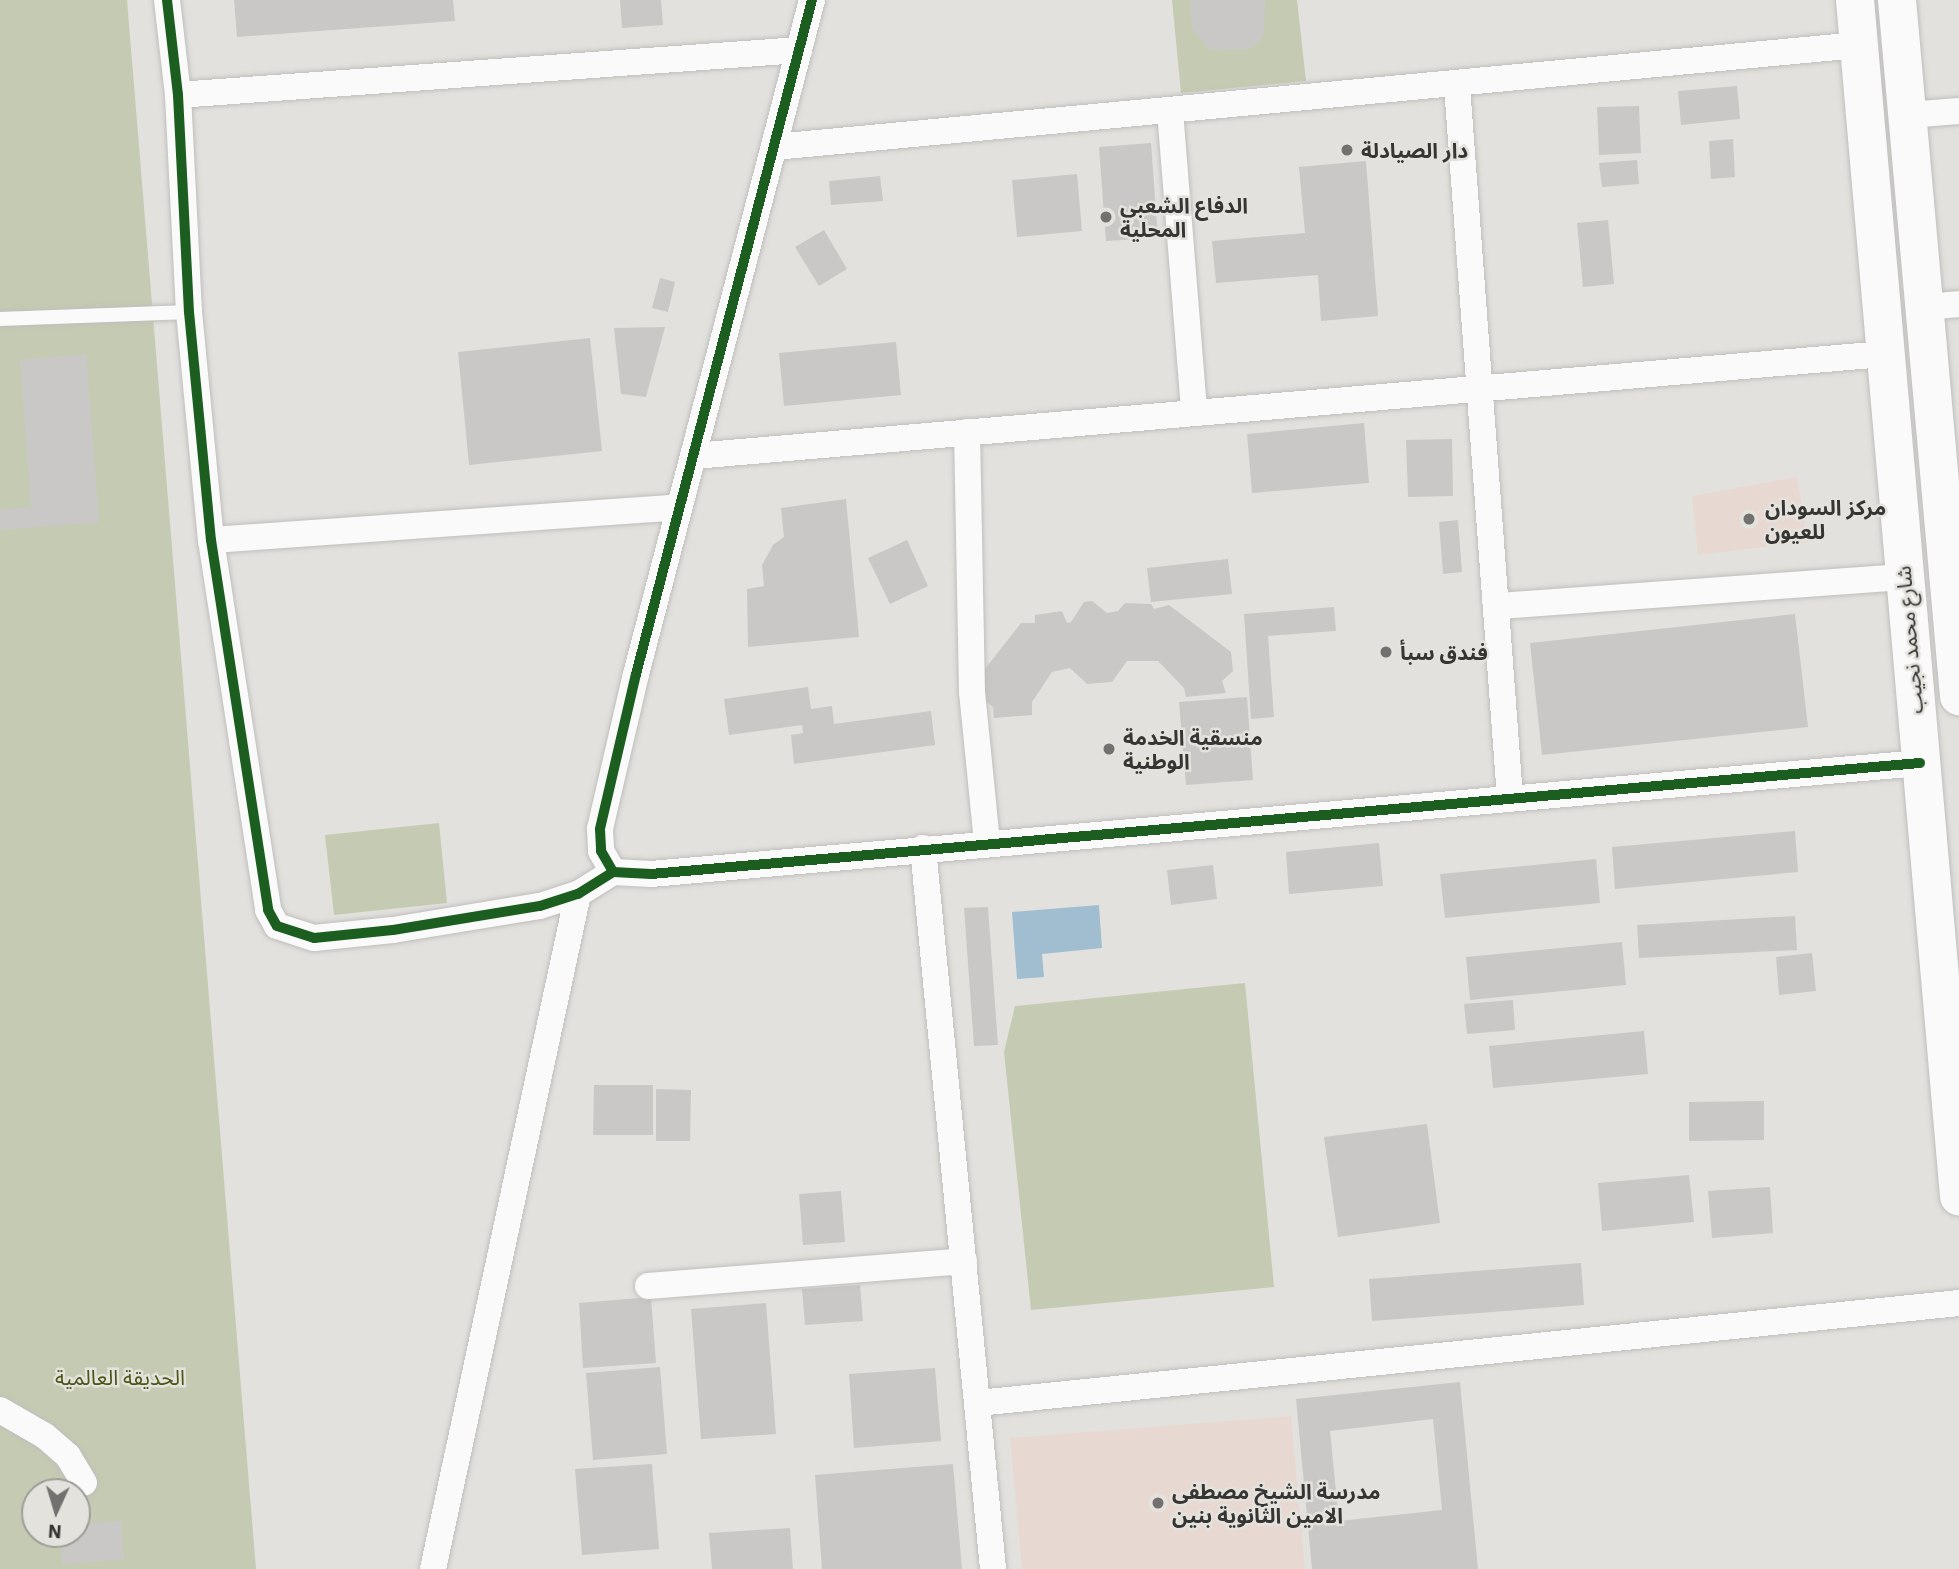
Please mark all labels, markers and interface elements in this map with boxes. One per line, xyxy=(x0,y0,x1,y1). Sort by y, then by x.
place label: دار الصيادلة xyxy=(1361,137,1468,163)
marker: دار الصيادلة xyxy=(1339,142,1355,158)
place label: الدفاع الشعبي المحلية xyxy=(1120,192,1248,242)
marker: الدفاع الشعبي المحلية xyxy=(1098,209,1114,225)
place label: مركز السودان للعيون xyxy=(1765,494,1886,544)
marker: مركز السودان للعيون xyxy=(1739,509,1759,529)
street label: شارع محمد نجيب xyxy=(1890,565,1928,715)
place label: فندق سبأ xyxy=(1400,639,1488,665)
marker: فندق سبأ xyxy=(1378,644,1394,660)
place label: منسقية الخدمة الوطنية xyxy=(1123,724,1263,774)
marker: منسقية الخدمة الوطنية xyxy=(1101,741,1117,757)
park label: الحديقة العالمية xyxy=(55,1364,185,1390)
north arrow xyxy=(21,1478,91,1548)
place label: مدرسة الشيخ مصطفى الامين الثانوية بنين xyxy=(1172,1478,1380,1528)
marker: مدرسة الشيخ مصطفى الامين الثانوية بنين xyxy=(1150,1495,1166,1511)
text: N xyxy=(47,1520,62,1544)

